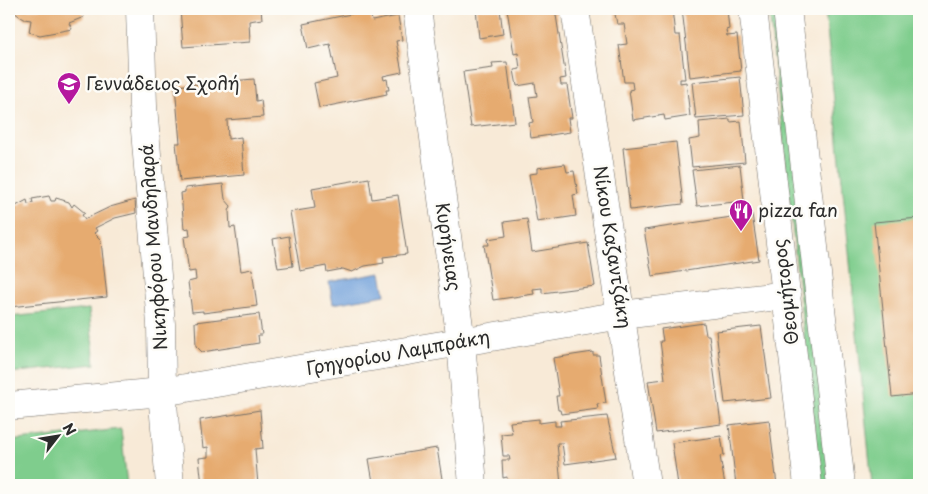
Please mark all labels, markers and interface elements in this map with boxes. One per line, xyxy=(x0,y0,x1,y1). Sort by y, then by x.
place label: Γεννάδειος Σχολή xyxy=(86,69,240,96)
school or university icon: Γεννάδειος Σχολή xyxy=(56,71,82,105)
street label: Νικηφόρου Μανδηλαρά xyxy=(132,143,173,351)
street label: Νίκου Καζαντζάκη xyxy=(587,163,640,330)
place label: pizza fan xyxy=(758,196,838,223)
restaurant icon: pizza fan xyxy=(728,198,754,232)
street label: Κυρήνειας xyxy=(430,201,469,293)
street label: Θεομήτορος xyxy=(765,238,804,347)
street label: Γρηγορίου Λαμπράκη xyxy=(304,322,492,381)
north arrow xyxy=(32,412,82,462)
text: N xyxy=(58,419,81,439)

